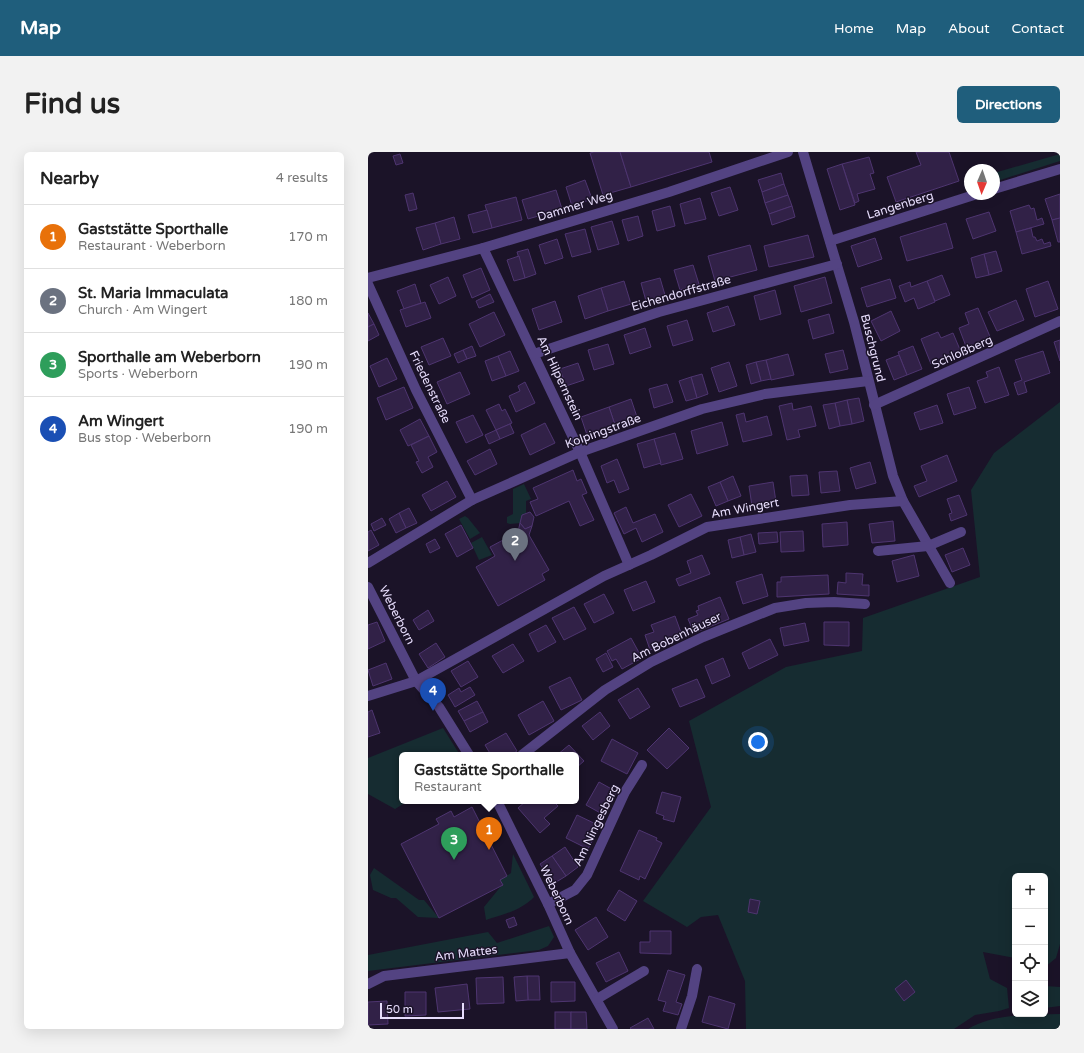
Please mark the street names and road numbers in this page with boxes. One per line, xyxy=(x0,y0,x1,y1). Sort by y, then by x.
street label: Dammer Weg xyxy=(536,188,614,224)
street label: Langenberg xyxy=(865,188,935,222)
street label: Eichendorffstraße xyxy=(630,272,733,314)
street label: Buschgrund xyxy=(858,313,888,383)
street label: Schloßberg xyxy=(929,332,995,372)
street label: Am Hilpernstein xyxy=(534,334,586,422)
street label: Friedenstraße xyxy=(406,349,454,426)
street label: Kolpingstraße xyxy=(563,411,643,451)
street label: Am Wingert xyxy=(710,495,781,521)
street label: Weberborn xyxy=(376,583,418,647)
street label: Am Bobenhäuser xyxy=(629,609,724,665)
street label: Am Ningesberg xyxy=(570,782,622,868)
street label: Weberborn xyxy=(537,863,577,927)
street label: Am Mattes xyxy=(434,942,498,964)

